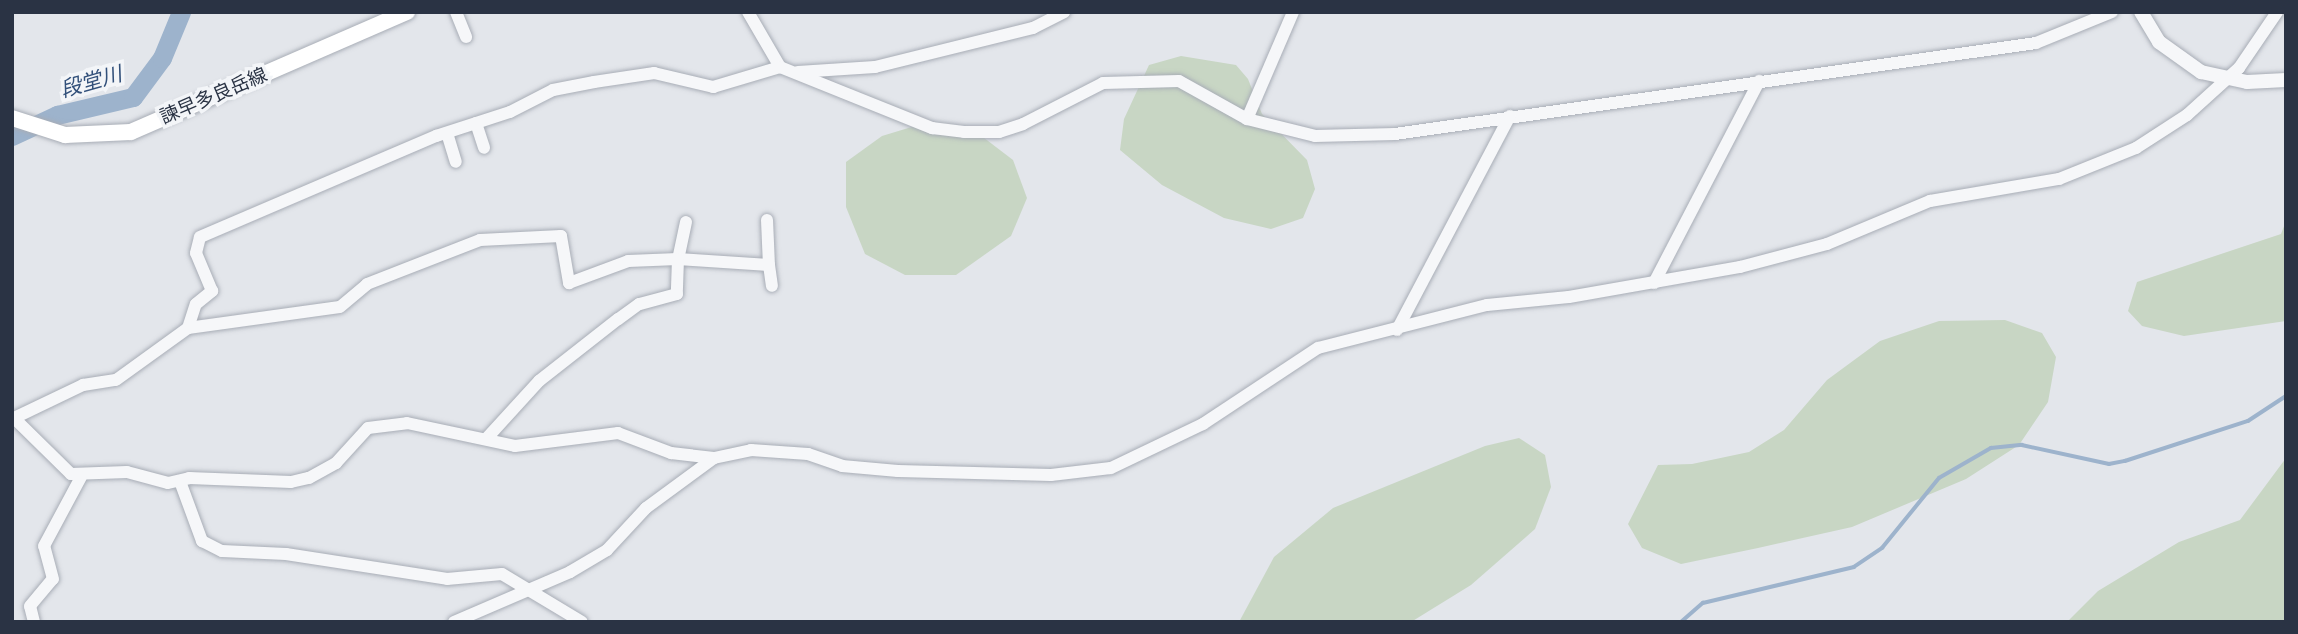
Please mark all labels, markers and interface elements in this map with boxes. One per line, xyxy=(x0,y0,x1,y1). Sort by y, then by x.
water label: 段堂川 xyxy=(57,61,125,103)
street label: 諫早多良岳線 xyxy=(157,64,271,130)

